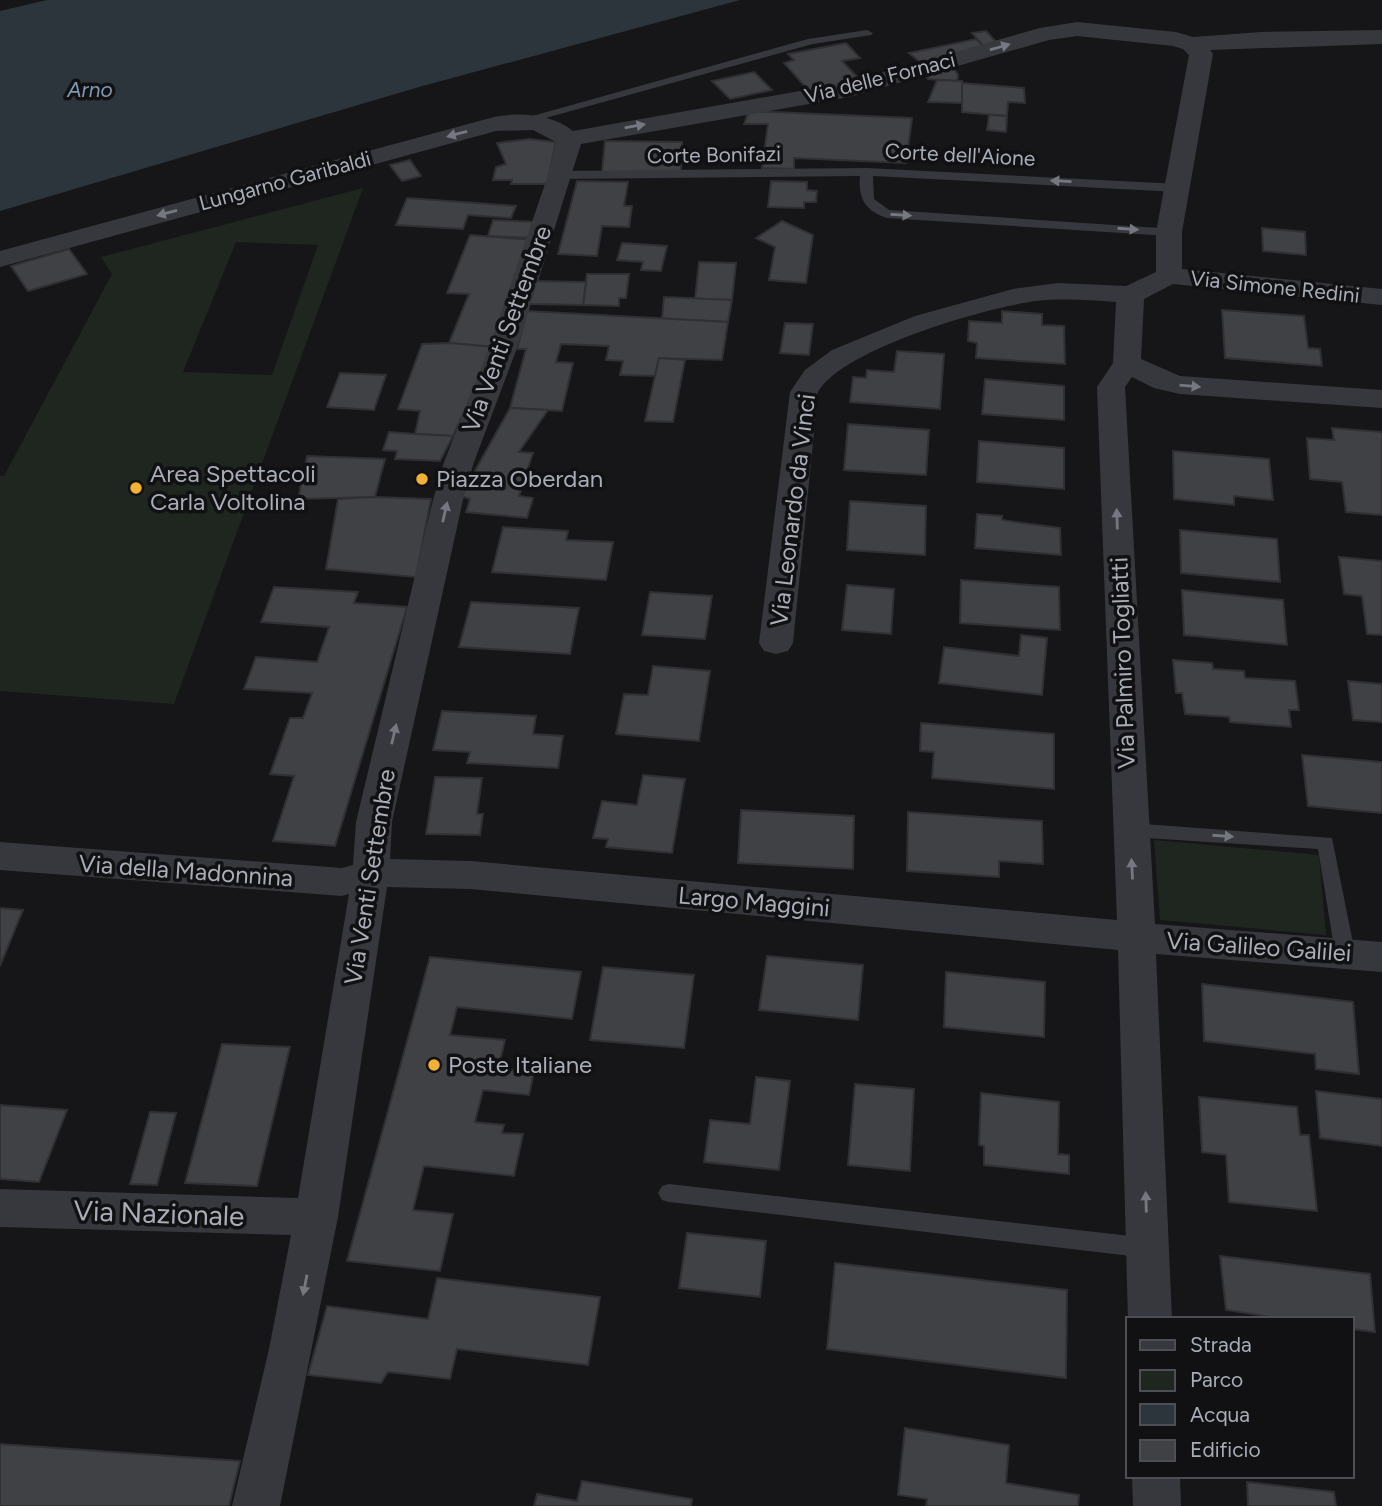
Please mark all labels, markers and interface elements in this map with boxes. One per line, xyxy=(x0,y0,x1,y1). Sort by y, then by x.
one-way arrow xyxy=(990,42,1011,52)
street label: Via delle Fornaci xyxy=(802,47,958,108)
water label: Arno xyxy=(66,77,113,102)
one-way arrow xyxy=(624,120,646,131)
one-way arrow xyxy=(446,129,467,139)
street label: Corte dell'Aione xyxy=(884,138,1036,171)
street label: Corte Bonifazi xyxy=(647,141,781,168)
street label: Lungarno Garibaldi xyxy=(196,146,374,216)
one-way arrow xyxy=(1050,175,1072,186)
one-way arrow xyxy=(156,208,178,219)
one-way arrow xyxy=(890,209,912,220)
street label: Via Venti Settembre xyxy=(456,222,557,436)
one-way arrow xyxy=(1117,224,1139,235)
street label: Via Simone Redini xyxy=(1189,265,1361,308)
one-way arrow xyxy=(1179,380,1201,391)
street label: Via Leonardo da Vinci xyxy=(764,392,821,628)
place label: Area Spettacoli Carla Voltolina xyxy=(150,459,316,516)
place label: Piazza Oberdan xyxy=(436,464,603,493)
marker: Piazza Oberdan xyxy=(414,471,430,487)
marker: Area Spettacoli Carla Voltolina xyxy=(128,480,144,496)
one-way arrow xyxy=(440,501,451,523)
one-way arrow xyxy=(1112,508,1123,530)
street label: Via Palmiro Togliatti xyxy=(1104,557,1141,769)
one-way arrow xyxy=(389,722,400,744)
street label: Via Venti Settembre xyxy=(338,767,401,987)
one-way arrow xyxy=(1212,831,1234,842)
street label: Via della Madonnina xyxy=(78,849,294,892)
one-way arrow xyxy=(1127,858,1138,880)
street label: Largo Maggini xyxy=(677,880,831,923)
street label: Via Galileo Galilei xyxy=(1166,926,1352,967)
place label: Poste Italiane xyxy=(448,1050,592,1079)
marker: Poste Italiane xyxy=(426,1057,442,1073)
one-way arrow xyxy=(1141,1190,1152,1212)
street label: Via Nazionale xyxy=(73,1193,245,1233)
one-way arrow xyxy=(299,1274,310,1296)
legend xyxy=(1126,1317,1354,1478)
text: Strada xyxy=(1190,1332,1252,1357)
text: Parco xyxy=(1190,1367,1243,1392)
text: Acqua xyxy=(1190,1402,1250,1427)
text: Edificio xyxy=(1190,1437,1261,1462)

